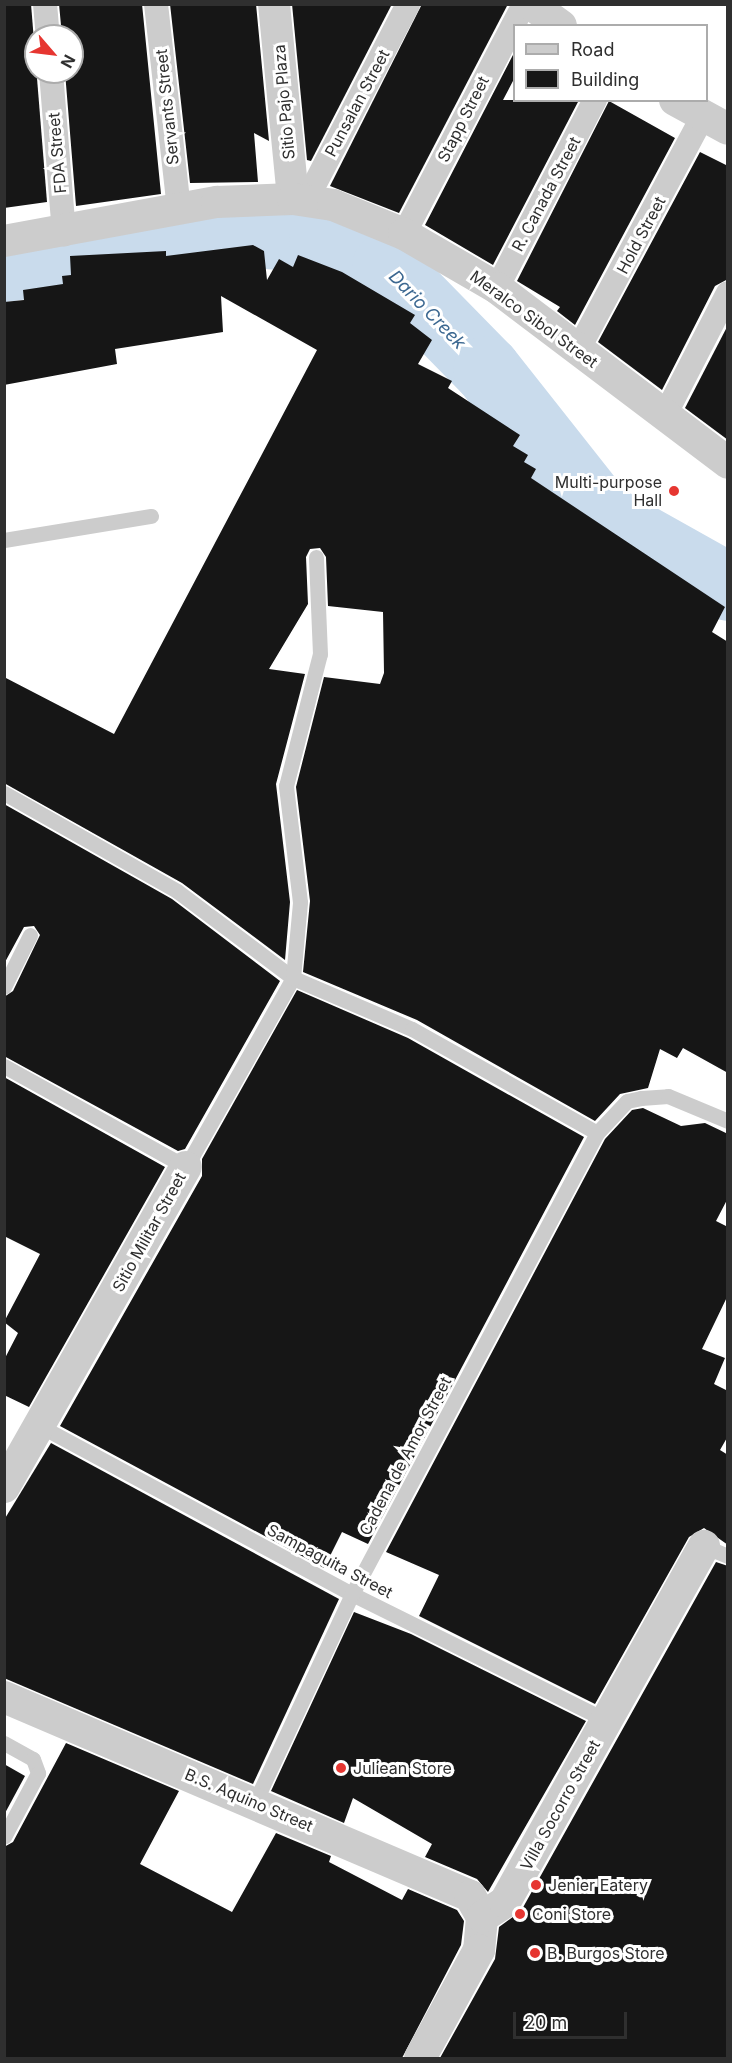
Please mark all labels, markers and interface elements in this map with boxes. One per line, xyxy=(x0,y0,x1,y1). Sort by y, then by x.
north arrow xyxy=(24,24,84,84)
legend xyxy=(513,24,708,102)
text: Road xyxy=(571,39,614,60)
street label: Sitio Pajo Plaza xyxy=(269,44,299,160)
street label: Punsalan Street xyxy=(321,46,393,160)
street label: Servants Street xyxy=(151,48,183,166)
text: N xyxy=(56,51,80,72)
text: Building xyxy=(571,69,639,90)
street label: Stapp Street xyxy=(433,73,493,165)
street label: FDA Street xyxy=(44,112,70,194)
street label: R. Canada Street xyxy=(508,133,584,255)
street label: Hold Street xyxy=(613,193,669,277)
water label: Dario Creek xyxy=(384,266,470,354)
street label: Meralco Sibol Street xyxy=(466,266,602,372)
place label: Multi-purpose Hall xyxy=(555,472,662,510)
marker: Multi-purpose Hall xyxy=(667,484,681,498)
street label: Sitio Militar Street xyxy=(108,1169,190,1295)
street label: Cadena de Amor Street xyxy=(355,1373,455,1539)
street label: Sampaguita Street xyxy=(264,1520,396,1602)
street label: Villa Socorro Street xyxy=(516,1736,604,1874)
place label: Juliean Store xyxy=(353,1758,452,1778)
marker: Juliean Store xyxy=(334,1761,348,1775)
street label: B.S. Aquino Street xyxy=(182,1764,316,1836)
place label: Jenier Eatery xyxy=(548,1875,648,1895)
marker: Jenier Eatery xyxy=(529,1878,543,1892)
place label: Coni Store xyxy=(532,1904,611,1924)
marker: Coni Store xyxy=(513,1907,527,1921)
place label: B. Burgos Store xyxy=(547,1943,665,1963)
marker: B. Burgos Store xyxy=(528,1946,542,1960)
scale bar xyxy=(516,2000,630,2038)
text: 20 m xyxy=(524,2012,567,2033)

